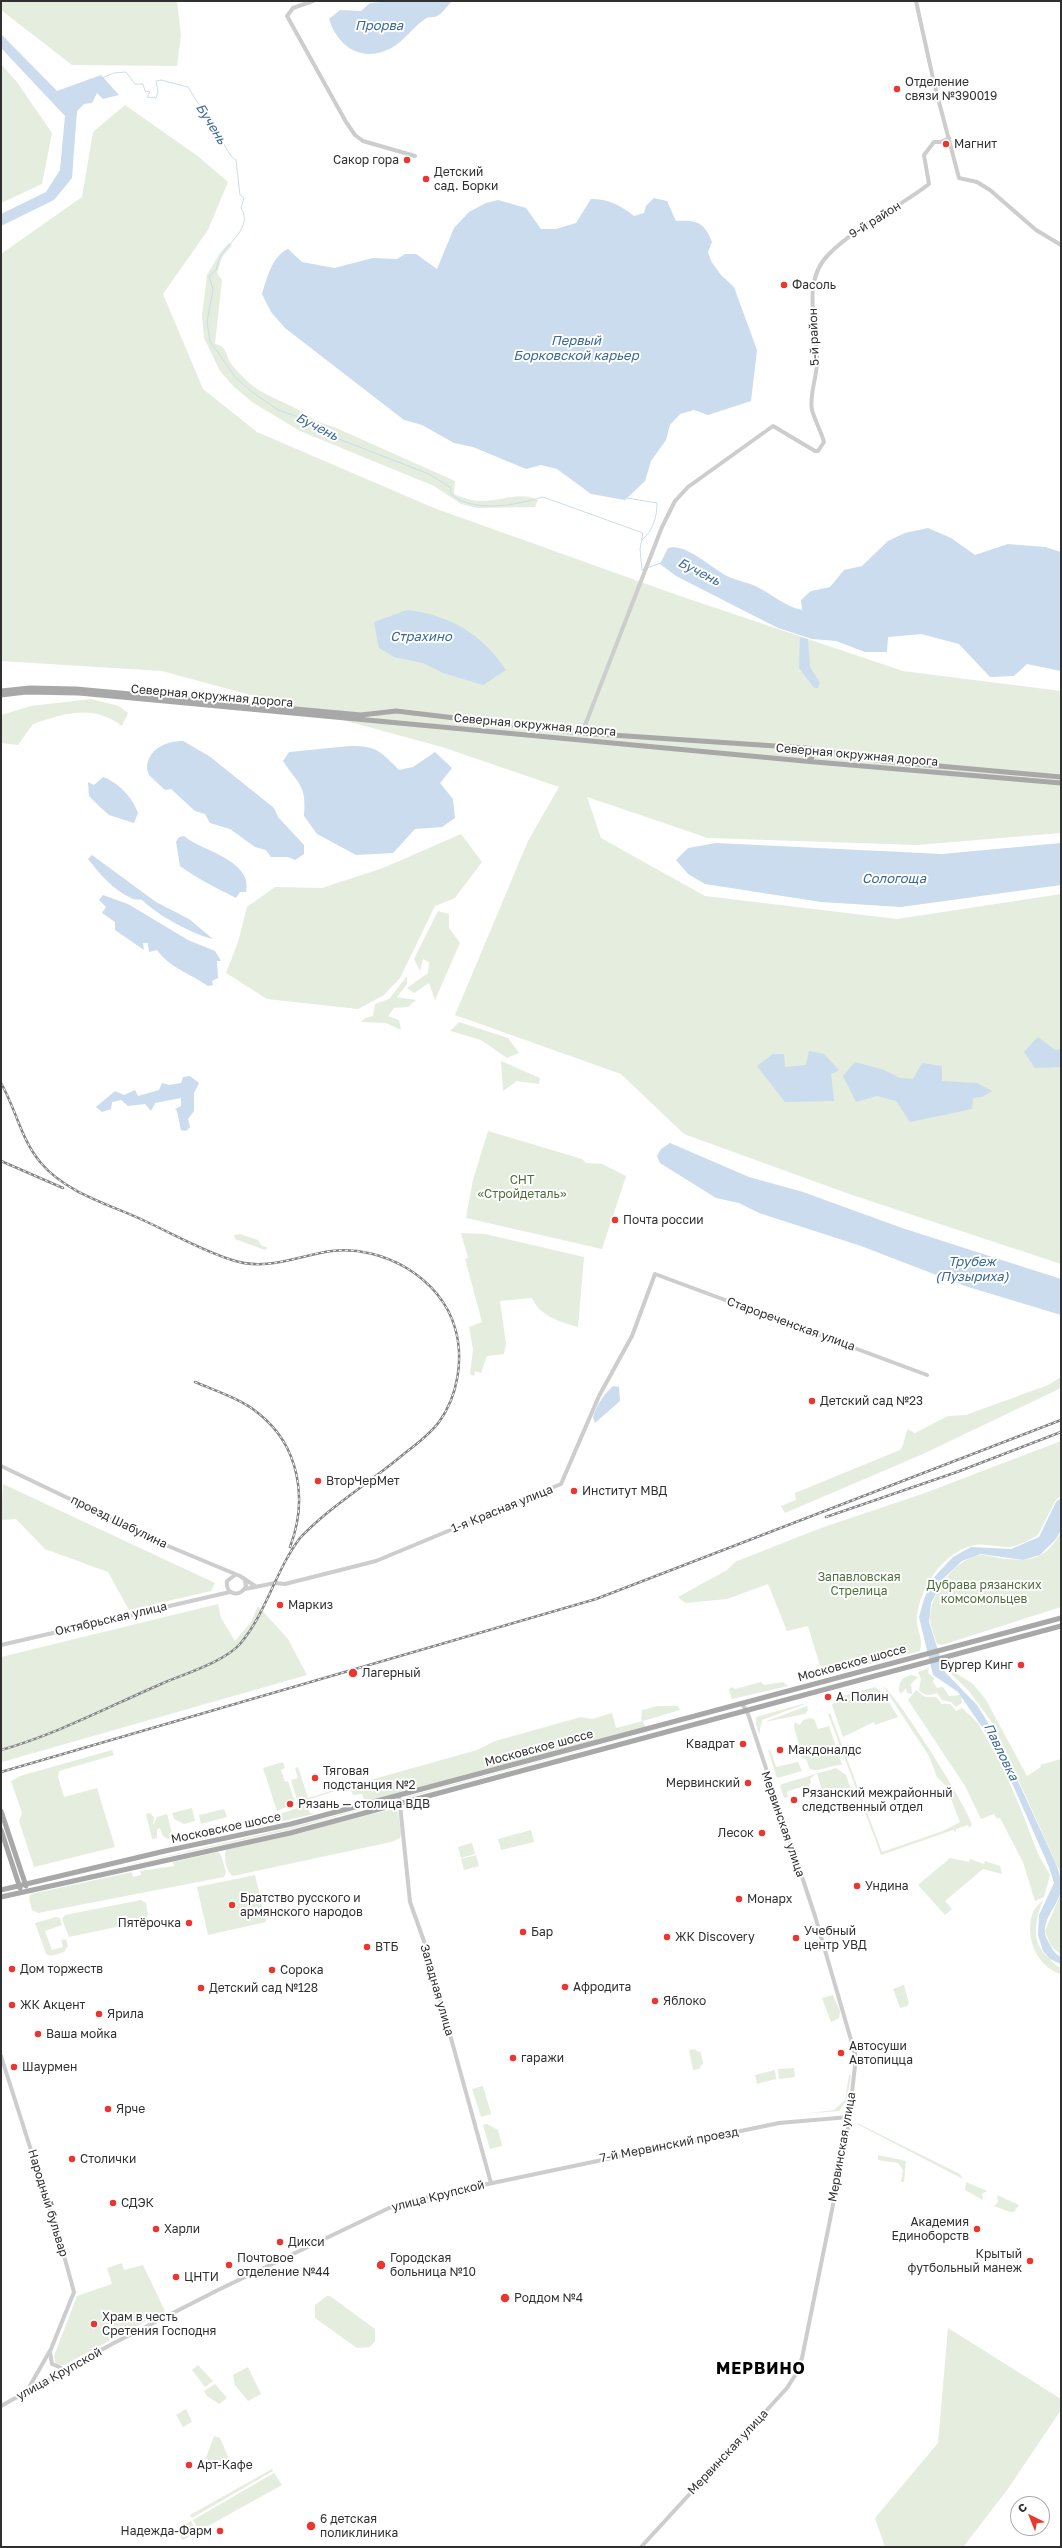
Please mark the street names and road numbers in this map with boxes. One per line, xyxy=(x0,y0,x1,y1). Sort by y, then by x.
street label: 9-й район xyxy=(847,198,903,242)
street label: 5-й район xyxy=(806,308,822,366)
street label: Северная окружная дорога xyxy=(130,682,294,710)
street label: Северная окружная дорога xyxy=(453,711,617,739)
street label: Северная окружная дорога xyxy=(775,741,939,769)
street label: Старореченская улица xyxy=(725,1294,857,1354)
street label: 1-я Красная улица xyxy=(449,1482,555,1536)
street label: проезд Шабулина xyxy=(68,1492,170,1552)
street label: Октябрьская улица xyxy=(54,1599,168,1639)
street label: Московское шоссе xyxy=(796,1642,908,1684)
street label: Московское шоссе xyxy=(483,1727,595,1769)
street label: Мервинская улица xyxy=(758,1769,808,1879)
street label: Московское шоссе xyxy=(170,1809,282,1847)
street label: Западная улица xyxy=(417,1942,457,2038)
street label: Мервинская улица xyxy=(825,2091,859,2203)
street label: 7-й Мервинский проезд xyxy=(599,2125,739,2165)
street label: Народный бульвар xyxy=(25,2148,71,2258)
street label: улица Крупской xyxy=(390,2177,486,2215)
street label: улица Крупской xyxy=(14,2345,104,2403)
street label: Мервинская улица xyxy=(685,2406,771,2498)

